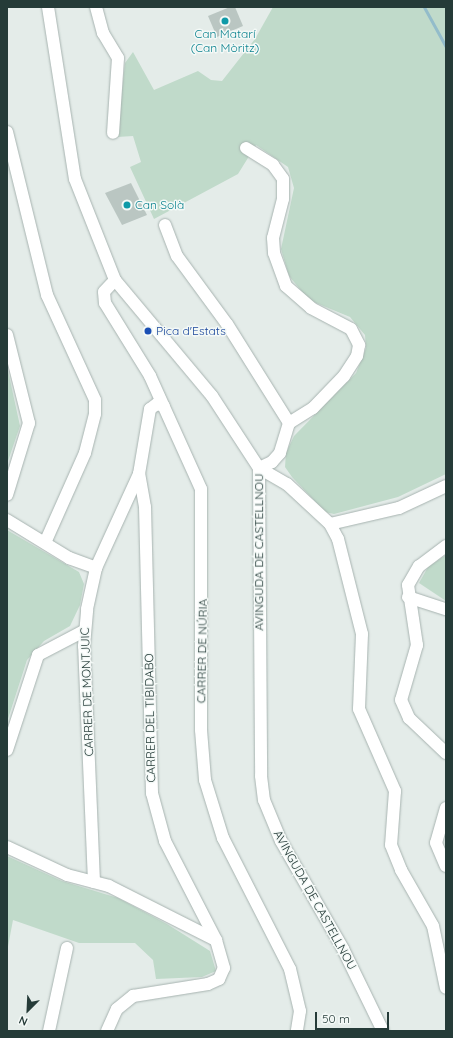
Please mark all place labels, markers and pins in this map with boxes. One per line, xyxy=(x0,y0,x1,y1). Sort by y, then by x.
marker: Can Matarí (Can Mòritz) xyxy=(220,16,230,26)
place label: Can Matarí (Can Mòritz) xyxy=(191,27,259,55)
place label: Can Solà xyxy=(135,198,184,212)
marker: Can Solà xyxy=(122,200,132,210)
place label: Pica d'Estats xyxy=(156,324,226,338)
marker: Pica d'Estats xyxy=(143,326,153,336)

